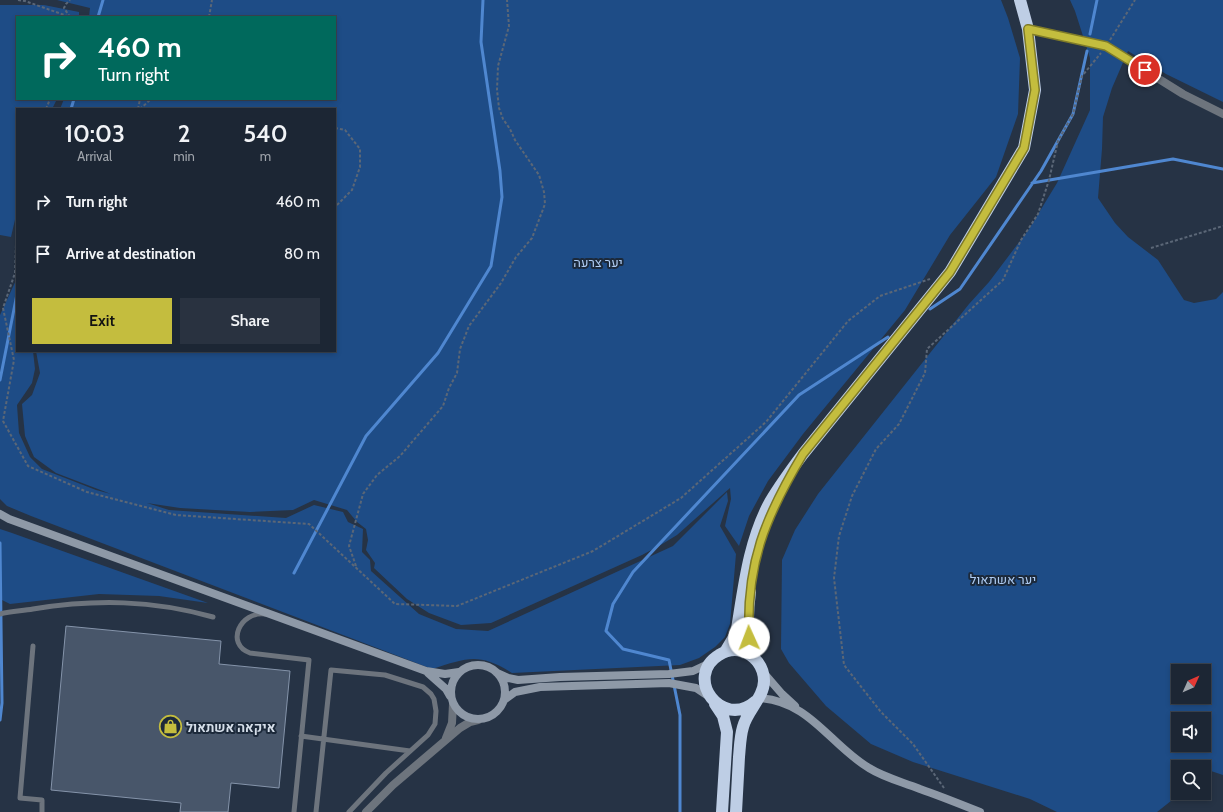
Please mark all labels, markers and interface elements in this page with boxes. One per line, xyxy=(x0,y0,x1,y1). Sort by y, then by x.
text: 460 m xyxy=(98,30,182,64)
icon: right xyxy=(32,32,84,84)
pin xyxy=(1128,53,1162,87)
icon: arrive xyxy=(1134,59,1156,81)
text: Turn right xyxy=(98,64,169,86)
text: 10:03 xyxy=(64,119,125,148)
text: 2 xyxy=(178,119,190,148)
text: 540 xyxy=(243,119,288,148)
text: Arrival xyxy=(77,148,112,164)
text: min xyxy=(173,148,195,164)
text: m xyxy=(260,148,271,164)
icon: right xyxy=(32,191,54,213)
text: Turn right xyxy=(66,193,127,211)
text: 460 m xyxy=(276,193,320,211)
icon: arrive xyxy=(32,243,54,265)
text: Arrive at destination xyxy=(66,245,196,263)
text: 80 m xyxy=(284,245,320,263)
park label: יער צרעה xyxy=(573,254,623,270)
button: Exit xyxy=(32,298,172,344)
button: Share xyxy=(180,298,320,344)
park label: יער אשתאול xyxy=(970,571,1036,587)
position arrow xyxy=(728,617,770,659)
north arrow xyxy=(1171,664,1211,704)
map controls xyxy=(1171,664,1211,800)
button: sound xyxy=(1171,712,1211,752)
shop icon: איקאה אשתאול xyxy=(158,714,184,740)
place label: איקאה אשתאול xyxy=(186,719,276,735)
button: search xyxy=(1171,760,1211,800)

